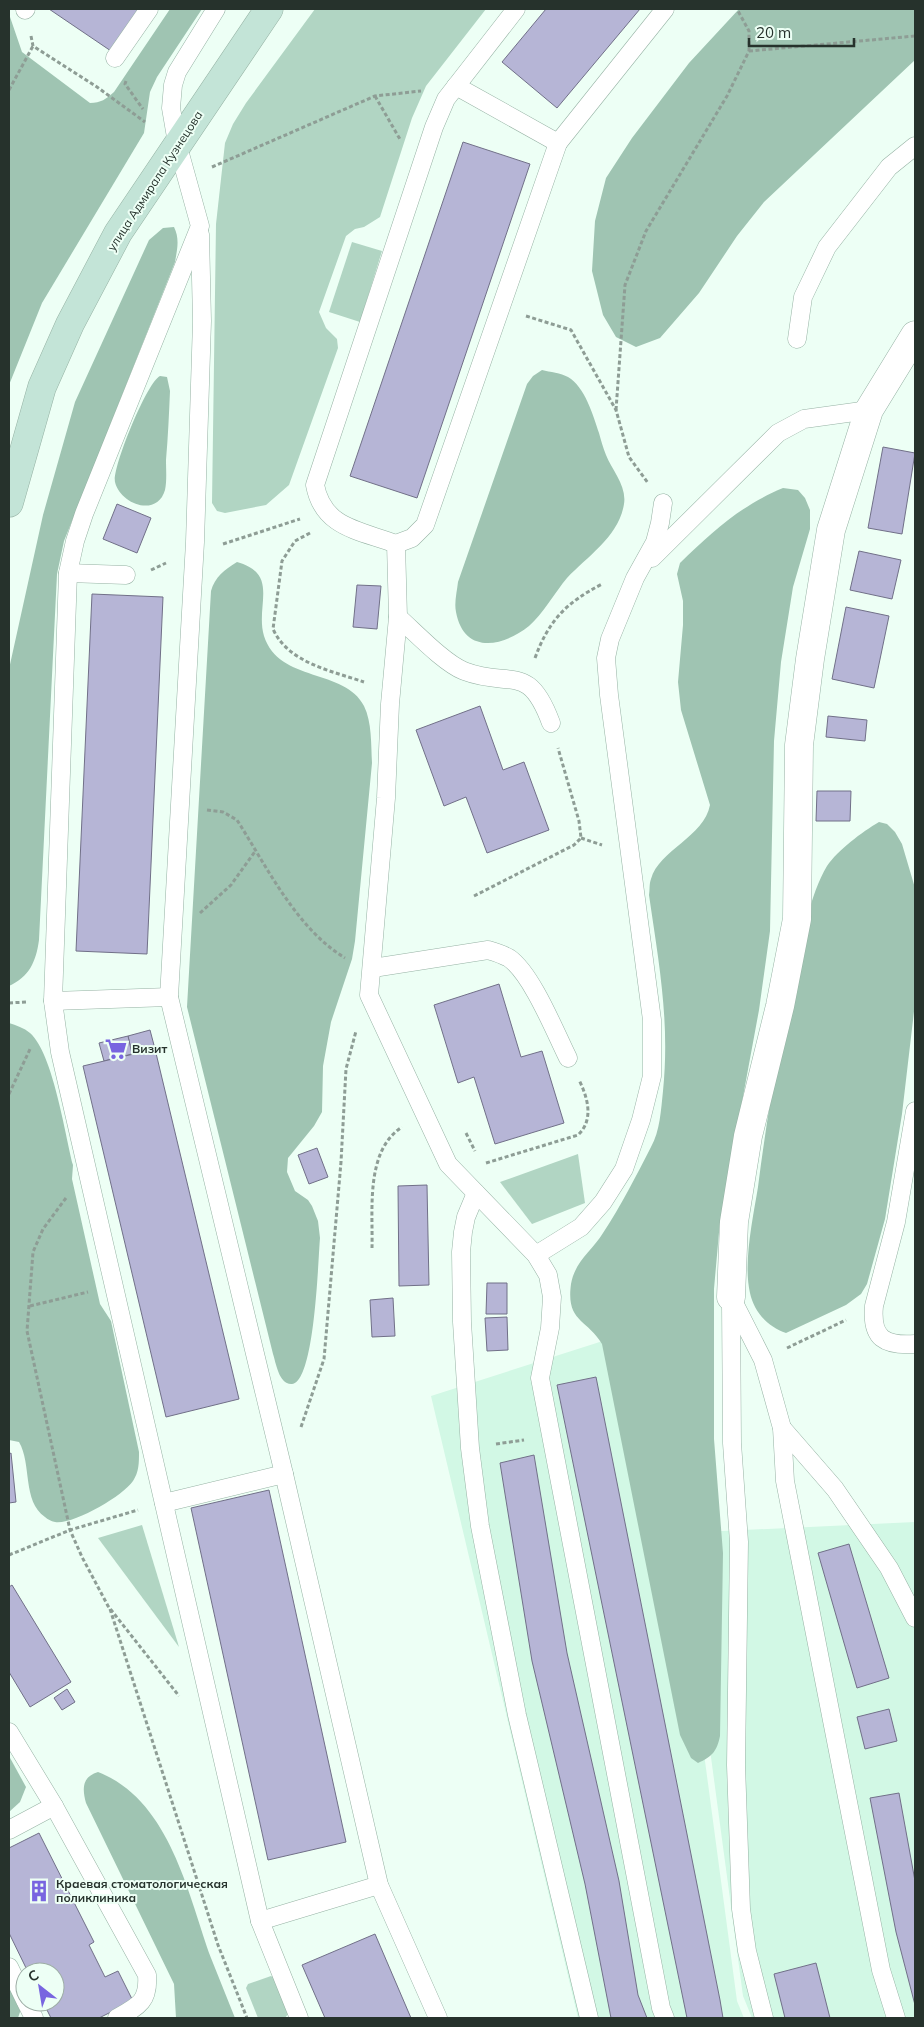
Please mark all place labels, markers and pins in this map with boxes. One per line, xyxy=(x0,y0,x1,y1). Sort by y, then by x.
supermarket icon: Визит xyxy=(103,1036,129,1062)
place label: Визит xyxy=(132,1041,167,1056)
place label: Краевая стоматологическая поликлиника xyxy=(56,1876,228,1905)
building icon: Краевая стоматологическая поликлиника xyxy=(26,1878,52,1904)

